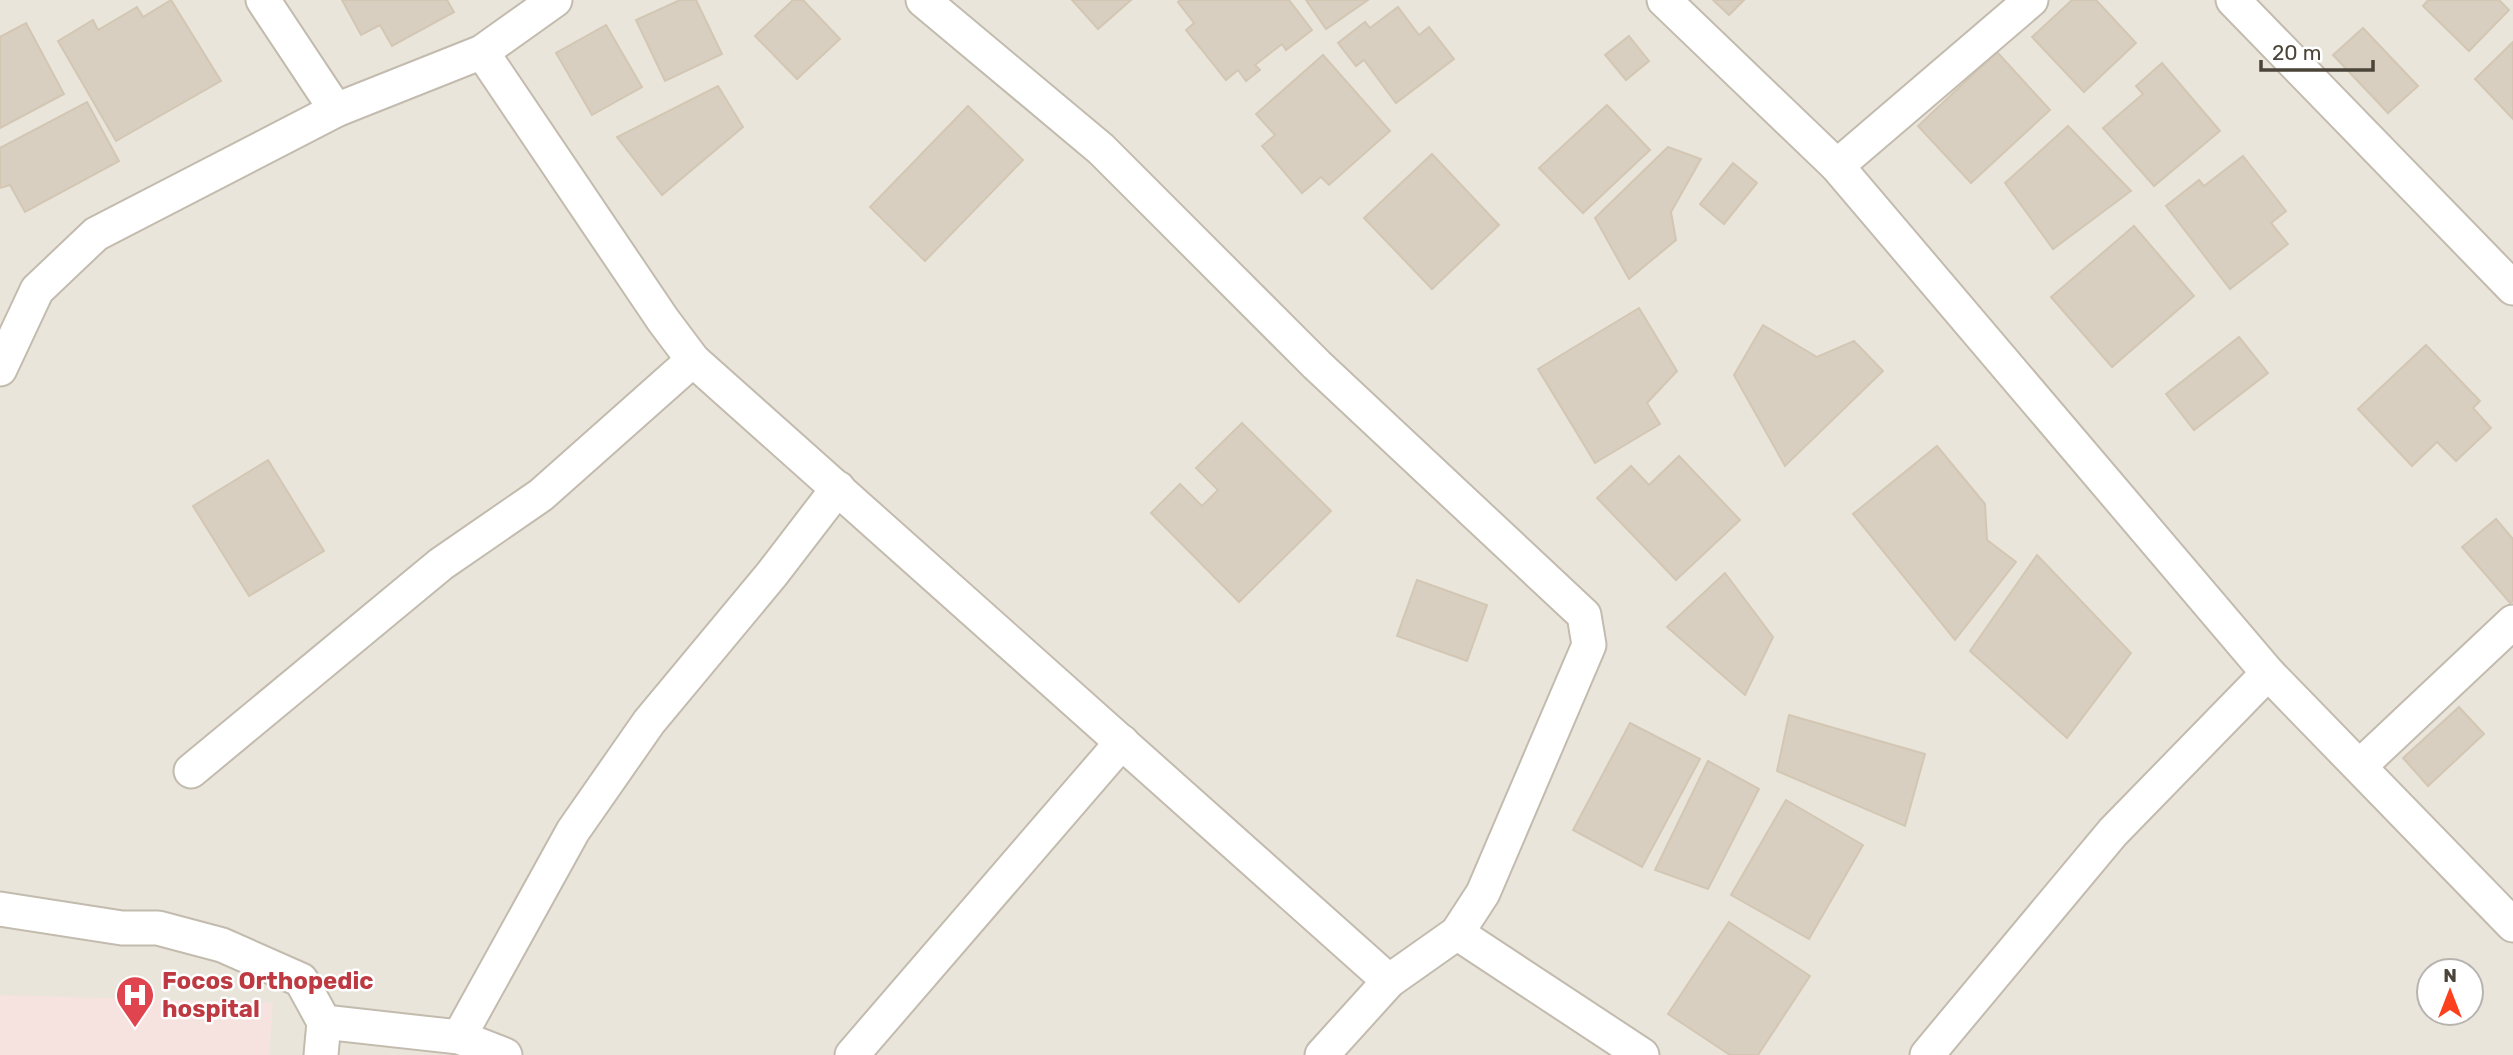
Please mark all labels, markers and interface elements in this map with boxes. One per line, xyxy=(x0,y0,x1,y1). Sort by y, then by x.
scale bar xyxy=(2261,28,2373,72)
text: 20 m xyxy=(2272,40,2321,65)
north arrow xyxy=(2415,957,2485,1027)
text: N xyxy=(2443,964,2457,987)
place label: Focos Orthopedic hospital xyxy=(162,967,374,1023)
hospital icon: Focos Orthopedic hospital xyxy=(114,974,156,1029)

